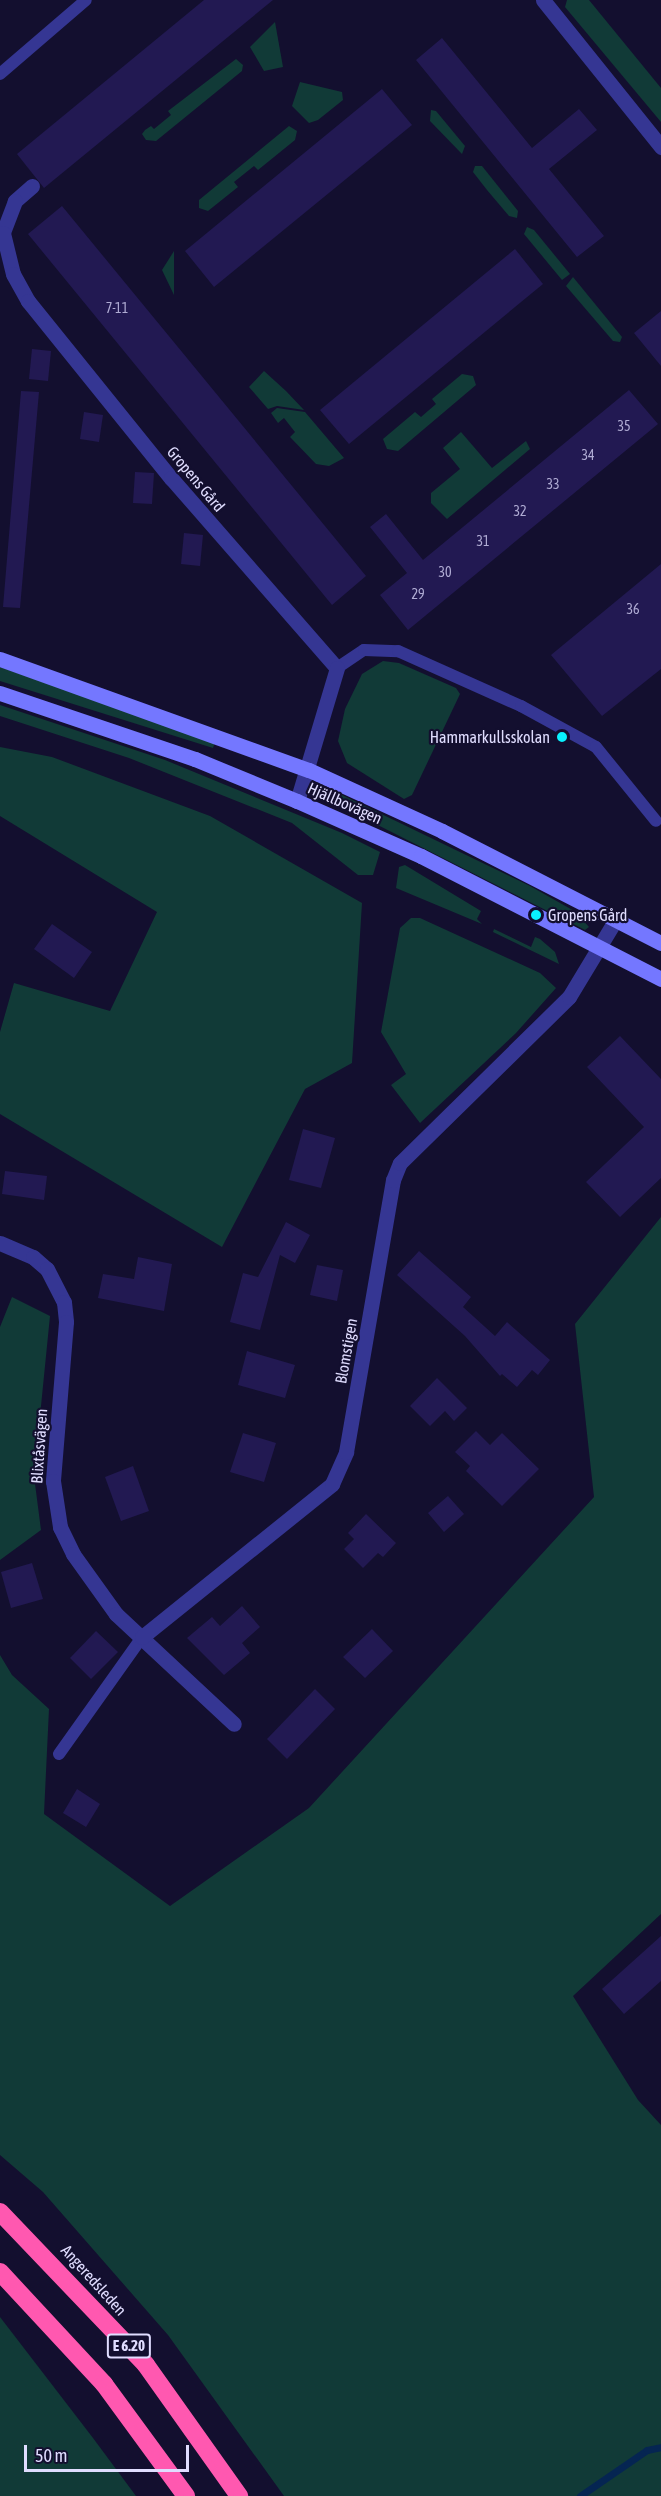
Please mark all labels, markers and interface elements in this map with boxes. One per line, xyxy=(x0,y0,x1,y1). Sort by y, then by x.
house number: 7-11 xyxy=(106,300,128,316)
house number: 35 xyxy=(617,418,631,434)
street label: Gropens Gård xyxy=(163,442,229,516)
house number: 34 xyxy=(581,447,595,463)
house number: 33 xyxy=(546,476,560,492)
house number: 32 xyxy=(513,503,527,519)
house number: 31 xyxy=(476,533,490,549)
house number: 30 xyxy=(438,564,452,580)
house number: 29 xyxy=(411,586,425,602)
house number: 36 xyxy=(626,601,640,617)
place label: Hammarkullsskolan xyxy=(430,727,550,747)
marker: Hammarkullsskolan xyxy=(555,730,569,744)
street label: Hjällbovägen xyxy=(305,778,385,828)
place label: Gropens Gård xyxy=(548,905,627,925)
marker: Gropens Gård xyxy=(529,908,543,922)
street label: Blomstigen xyxy=(331,1317,361,1385)
street label: Blixtåsvägen xyxy=(27,1408,51,1484)
street label: Angeredsleden xyxy=(57,2241,131,2319)
road number: E 6.20 xyxy=(106,2334,152,2358)
scale bar xyxy=(27,2433,192,2471)
text: 50 m xyxy=(35,2445,67,2466)

